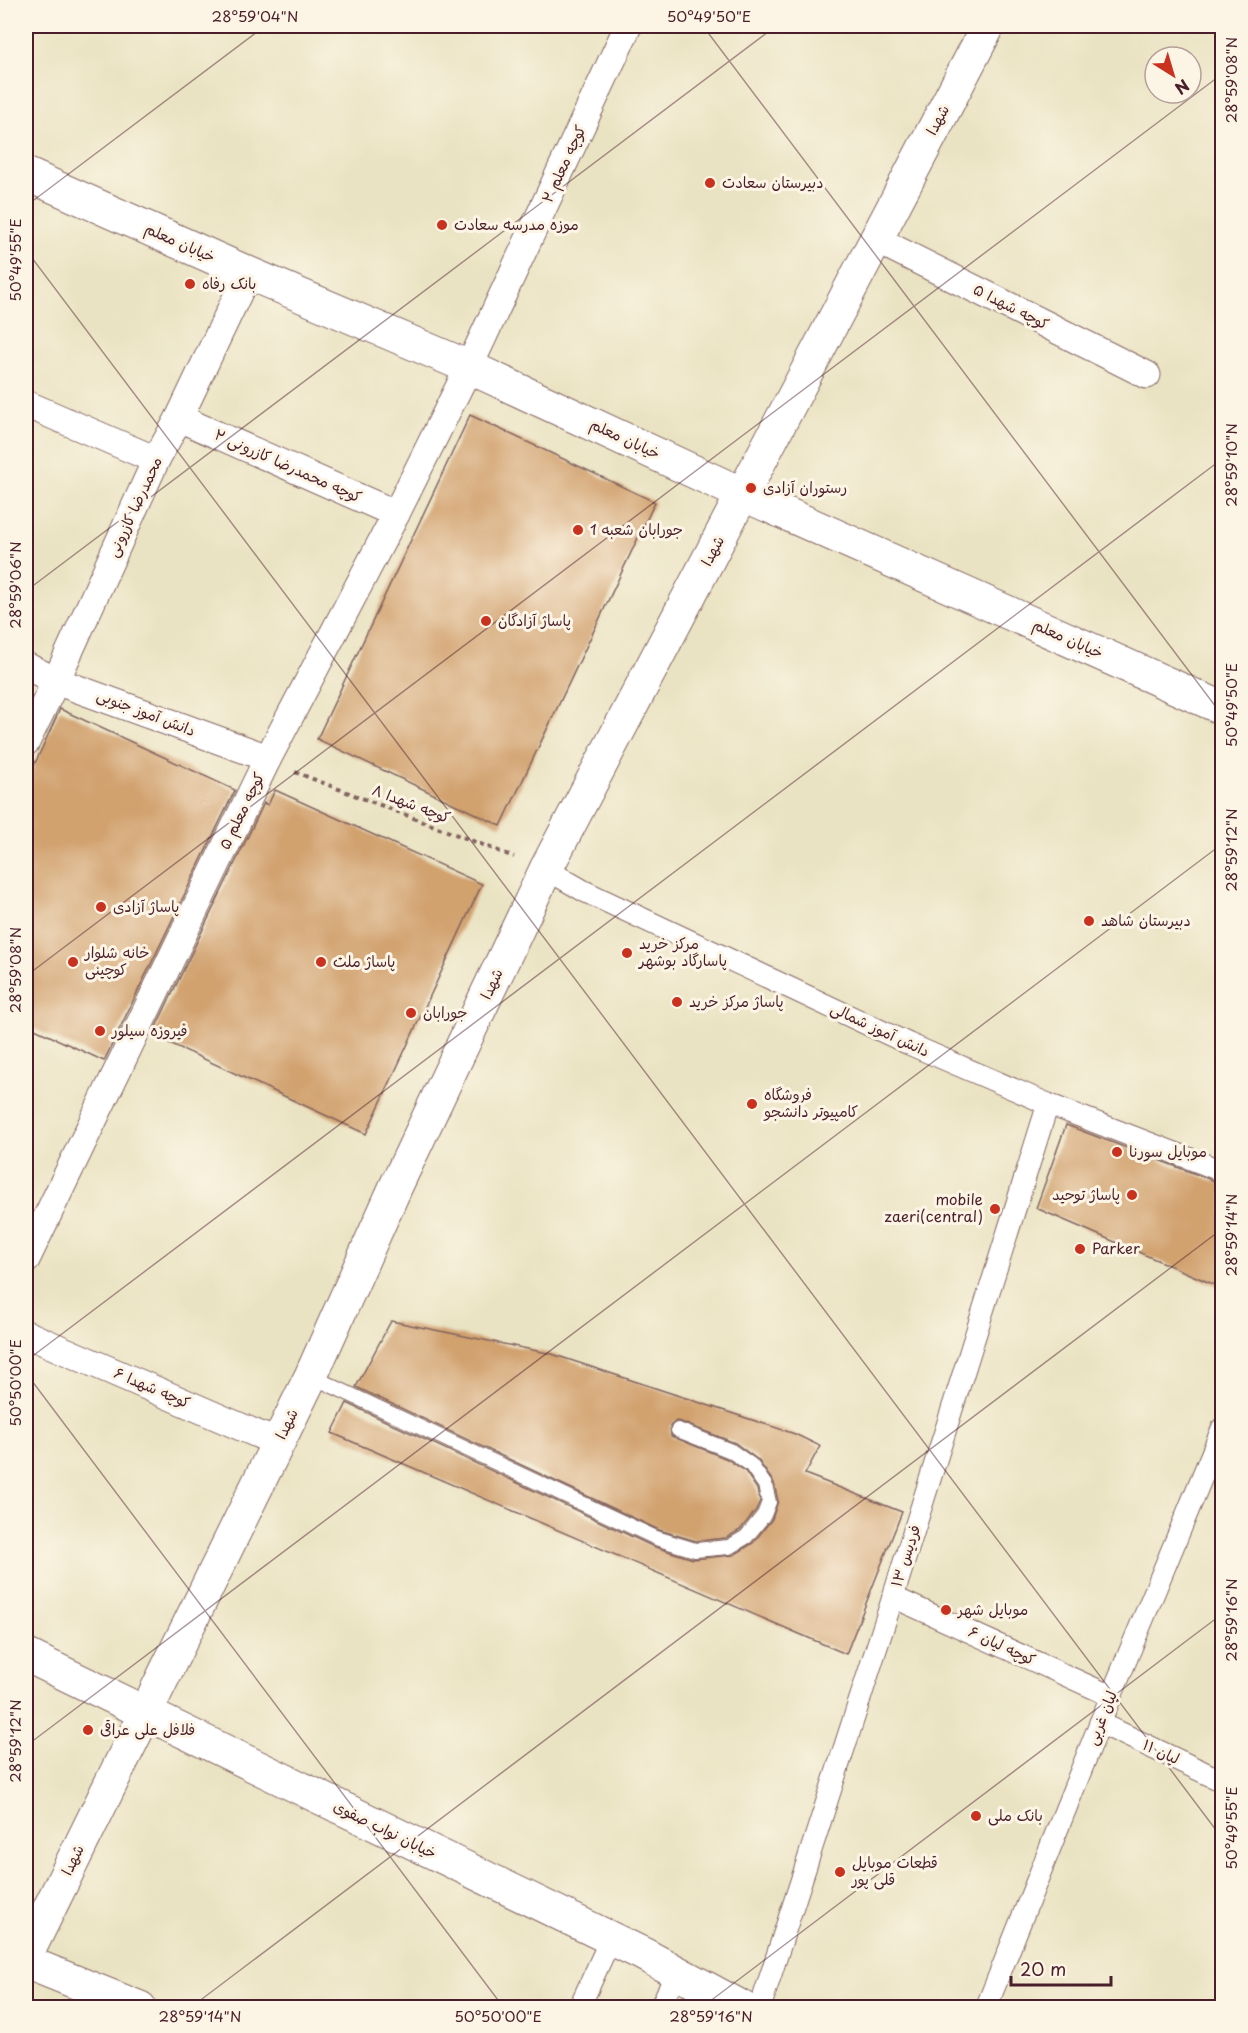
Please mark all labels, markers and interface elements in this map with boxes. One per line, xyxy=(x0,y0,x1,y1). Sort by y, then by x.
text: 28°59'04"N xyxy=(212,4,298,27)
text: 50°49'50"E xyxy=(667,4,751,27)
text: 28°59'08"N xyxy=(1219,37,1242,123)
north arrow xyxy=(1143,45,1203,105)
text: N xyxy=(1170,74,1195,101)
street label: شهدا xyxy=(919,100,954,139)
street label: کوچه معلم ۲ xyxy=(535,121,592,207)
place label: دبیرستان سعادت xyxy=(722,170,823,193)
marker: دبیرستان سعادت xyxy=(703,176,717,190)
place label: موزه مدرسه سعادت xyxy=(454,212,579,235)
street label: خیابان معلم xyxy=(141,216,220,269)
text: 50°49'55"E xyxy=(3,218,26,302)
marker: موزه مدرسه سعادت xyxy=(435,218,449,232)
place label: بانک رفاه xyxy=(202,271,256,294)
marker: بانک رفاه xyxy=(183,277,197,291)
street label: کوچه شهدا ۵ xyxy=(970,277,1054,335)
street label: خیابان معلم xyxy=(586,411,664,466)
street label: کوچه محمدرضا کازرونی ۲ xyxy=(211,422,366,507)
text: 28°59'10"N xyxy=(1219,423,1242,507)
street label: محمدرضا کازرونی xyxy=(100,452,167,560)
place label: رستوران آزادی xyxy=(763,475,847,498)
marker: رستوران آزادی xyxy=(744,481,758,495)
place label: جورابان شعبه 1 xyxy=(590,517,683,540)
marker: جورابان شعبه 1 xyxy=(571,523,585,537)
street label: شهدا xyxy=(694,531,729,570)
text: 28°59'06"N xyxy=(3,541,26,629)
place label: پاساژ آزادگان xyxy=(498,608,571,631)
street label: خیابان معلم xyxy=(1029,612,1108,665)
marker: پاساژ آزادگان xyxy=(479,614,493,628)
text: 50°49'50"E xyxy=(1219,663,1242,747)
street label: دانش آموز جنوبی xyxy=(94,682,199,741)
street label: کوچه معلم ۵ xyxy=(212,768,271,854)
street label: کوچه شهدا ۸ xyxy=(369,777,454,828)
text: 28°59'12"N xyxy=(1219,808,1242,892)
place label: پاساژ آزادی xyxy=(113,894,179,917)
marker: پاساژ آزادی xyxy=(94,900,108,914)
place label: دبیرستان شاهد xyxy=(1101,908,1191,931)
marker: دبیرستان شاهد xyxy=(1082,914,1096,928)
text: 28°59'08"N xyxy=(3,927,26,1013)
place label: مرکز خرید پاسارگاد بوشهر xyxy=(638,931,727,971)
place label: خانه شلوار کوچینی xyxy=(84,940,149,980)
marker: مرکز خرید پاسارگاد بوشهر xyxy=(620,946,634,960)
place label: پاساژ ملت xyxy=(333,949,395,972)
marker: خانه شلوار کوچینی xyxy=(66,955,80,969)
marker: پاساژ ملت xyxy=(314,955,328,969)
street label: شهدا xyxy=(474,964,508,1003)
place label: پاساژ مرکز خرید xyxy=(689,989,784,1012)
marker: پاساژ مرکز خرید xyxy=(670,995,684,1009)
street label: دانش آموز شمالی xyxy=(827,996,934,1062)
place label: جورابان xyxy=(423,1000,468,1023)
marker: جورابان xyxy=(404,1006,418,1020)
place label: فیروزه سیلور xyxy=(111,1018,187,1041)
marker: فیروزه سیلور xyxy=(93,1024,107,1038)
place label: فروشگاه کامپیوتر دانشجو xyxy=(763,1082,858,1122)
marker: فروشگاه کامپیوتر دانشجو xyxy=(745,1097,759,1111)
place label: موبایل سورنا xyxy=(1129,1139,1207,1162)
marker: موبایل سورنا xyxy=(1110,1145,1124,1159)
place label: پاساژ توحید xyxy=(1052,1182,1120,1205)
place label: mobile zaeri(central) xyxy=(885,1187,983,1227)
marker: پاساژ توحید xyxy=(1125,1188,1139,1202)
text: 28°59'14"N xyxy=(1219,1194,1242,1276)
marker: mobile zaeri(central) xyxy=(988,1202,1002,1216)
place label: Parker xyxy=(1092,1236,1140,1259)
marker: Parker xyxy=(1073,1242,1087,1256)
text: 50°50'00"E xyxy=(3,1339,26,1427)
street label: کوچه شهدا ۶ xyxy=(111,1360,194,1413)
street label: شهدا xyxy=(268,1404,303,1443)
street label: فردیس ۱۳ xyxy=(884,1522,925,1590)
text: 28°59'16"N xyxy=(1219,1578,1242,1662)
place label: موبایل شهر xyxy=(956,1597,1028,1620)
marker: موبایل شهر xyxy=(939,1603,953,1617)
street label: کوچه لیان ۶ xyxy=(965,1619,1040,1670)
street label: لیان غربی xyxy=(1079,1687,1122,1748)
text: 28°59'12"N xyxy=(3,1699,26,1783)
place label: فلافل علی عراقی xyxy=(100,1717,195,1740)
marker: فلافل علی عراقی xyxy=(81,1723,95,1737)
street label: لیان ۱۱ xyxy=(1139,1732,1184,1769)
text: 50°49'55"E xyxy=(1219,1786,1242,1870)
street label: خیابان نواب صفوی xyxy=(330,1794,441,1864)
place label: بانک ملی xyxy=(988,1803,1043,1826)
marker: بانک ملی xyxy=(969,1809,983,1823)
street label: شهدا xyxy=(54,1840,89,1879)
place label: قطعات موبایل قلی پور xyxy=(851,1850,938,1890)
marker: قطعات موبایل قلی پور xyxy=(833,1865,847,1879)
scale bar xyxy=(1011,1949,1112,1987)
text: 20 m xyxy=(1020,1955,1066,1982)
text: 28°59'14"N xyxy=(159,2004,241,2027)
text: 50°50'00"E xyxy=(454,2004,542,2027)
text: 28°59'16"N xyxy=(669,2004,753,2027)

